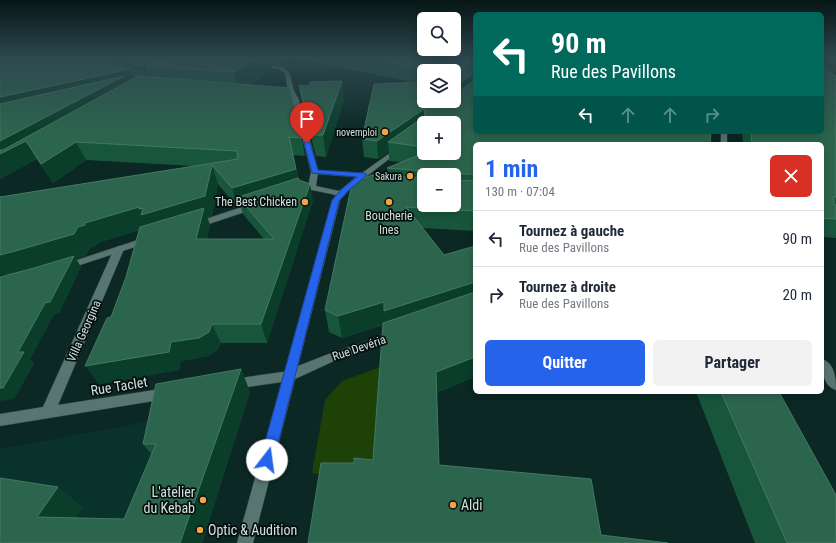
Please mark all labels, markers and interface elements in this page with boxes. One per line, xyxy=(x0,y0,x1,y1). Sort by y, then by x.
map controls xyxy=(417,12,461,212)
button: search xyxy=(417,12,461,56)
text: 90 m xyxy=(551,27,607,60)
icon: left xyxy=(485,28,537,80)
text: Rue des Pavillons xyxy=(551,61,676,82)
button: layers xyxy=(417,64,461,108)
pin xyxy=(290,102,324,143)
icon: left xyxy=(575,104,597,126)
icon: ahead xyxy=(617,104,639,126)
icon: ahead xyxy=(659,104,681,126)
icon: right xyxy=(701,104,723,126)
icon: arrive xyxy=(296,108,318,130)
button: + xyxy=(417,116,461,160)
place label: novemploi xyxy=(336,127,377,138)
marker: novemploi xyxy=(380,127,390,137)
text: 1 min xyxy=(485,155,538,183)
button: close xyxy=(770,155,812,197)
button: − xyxy=(417,168,461,212)
place label: Sakura xyxy=(375,171,402,182)
marker: Sakura xyxy=(405,171,415,181)
text: 130 m · 07:04 xyxy=(485,184,555,199)
place label: The Best Chicken xyxy=(215,195,297,209)
marker: The Best Chicken xyxy=(300,197,310,207)
marker: Boucherie Ines xyxy=(384,197,394,207)
place label: Boucherie Ines xyxy=(365,209,413,237)
text: Tournez à gauche xyxy=(519,222,624,240)
icon: left xyxy=(485,228,507,250)
text: 90 m xyxy=(782,230,812,248)
text: Rue des Pavillons xyxy=(519,240,609,255)
text: Tournez à droite xyxy=(519,278,616,296)
icon: right xyxy=(485,284,507,306)
text: 20 m xyxy=(782,286,812,304)
text: Rue des Pavillons xyxy=(519,296,609,311)
street label: Villa Georgina xyxy=(64,298,104,364)
street label: Rue Devéria xyxy=(330,332,388,364)
button: Quitter xyxy=(485,340,645,386)
button: Partager xyxy=(653,340,812,386)
street label: Rue Taclet xyxy=(89,374,149,398)
position arrow xyxy=(246,439,288,481)
place label: L'atelier du Kebab xyxy=(144,484,195,516)
marker: L'atelier du Kebab xyxy=(198,495,208,505)
place label: Aldi xyxy=(461,497,482,513)
marker: Aldi xyxy=(448,500,458,510)
place label: Optic & Audition xyxy=(208,522,297,538)
marker: Optic & Audition xyxy=(195,525,205,535)

